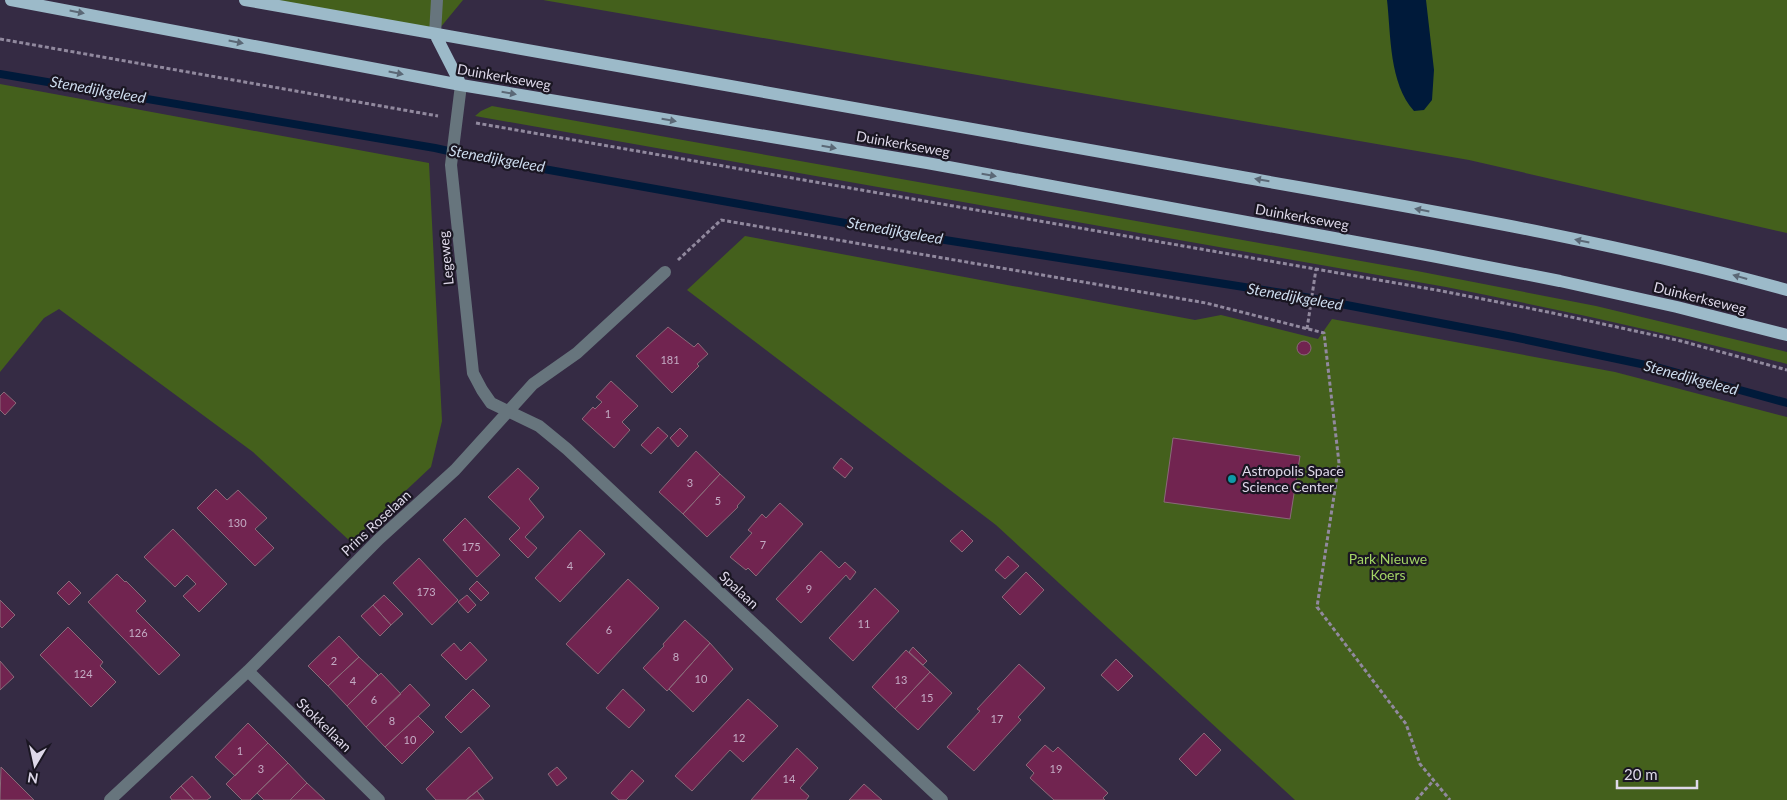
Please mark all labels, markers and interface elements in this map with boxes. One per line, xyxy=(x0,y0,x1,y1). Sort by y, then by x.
one-way arrow xyxy=(69,8,84,16)
one-way arrow xyxy=(229,39,245,47)
street label: Duinkerkseweg xyxy=(456,60,552,93)
one-way arrow xyxy=(388,69,404,77)
water label: Stenedijkgeleed xyxy=(49,72,147,106)
one-way arrow xyxy=(501,89,517,97)
one-way arrow xyxy=(661,116,677,124)
street label: Duinkerkseweg xyxy=(855,127,951,160)
water label: Stenedijkgeleed xyxy=(448,141,546,175)
one-way arrow xyxy=(822,143,838,151)
one-way arrow xyxy=(982,171,998,179)
one-way arrow xyxy=(1254,176,1270,184)
street label: Duinkerkseweg xyxy=(1254,200,1350,233)
one-way arrow xyxy=(1414,205,1430,213)
water label: Stenedijkgeleed xyxy=(846,213,944,247)
street label: Legeweg xyxy=(434,230,457,286)
one-way arrow xyxy=(1574,237,1589,245)
one-way arrow xyxy=(1732,272,1747,280)
street label: Duinkerkseweg xyxy=(1652,278,1748,317)
water label: Stenedijkgeleed xyxy=(1246,279,1344,313)
house number: 181 xyxy=(660,353,680,366)
water label: Stenedijkgeleed xyxy=(1642,356,1740,398)
house number: 1 xyxy=(605,407,611,420)
place label: Astropolis Space Science Center xyxy=(1242,462,1344,495)
marker: Astropolis Space Science Center xyxy=(1226,473,1238,485)
house number: 3 xyxy=(687,476,693,489)
street label: Prins Roselaan xyxy=(337,486,414,559)
house number: 5 xyxy=(715,494,721,507)
house number: 130 xyxy=(227,516,247,529)
house number: 7 xyxy=(760,538,766,551)
house number: 175 xyxy=(461,540,481,553)
park label: Park Nieuwe Koers xyxy=(1349,550,1427,583)
house number: 4 xyxy=(567,559,574,572)
street label: Spalaan xyxy=(716,567,762,612)
house number: 9 xyxy=(806,582,812,595)
house number: 173 xyxy=(416,585,436,598)
house number: 11 xyxy=(858,617,870,630)
house number: 6 xyxy=(606,623,612,636)
house number: 126 xyxy=(128,626,148,639)
house number: 8 xyxy=(673,650,679,663)
house number: 2 xyxy=(331,654,337,667)
house number: 124 xyxy=(73,667,93,680)
house number: 10 xyxy=(695,672,708,685)
house number: 13 xyxy=(895,673,907,686)
house number: 4 xyxy=(350,674,357,687)
house number: 15 xyxy=(921,691,933,704)
house number: 6 xyxy=(371,693,377,706)
street label: Stokkellaan xyxy=(293,694,355,755)
house number: 17 xyxy=(991,712,1003,725)
house number: 8 xyxy=(389,714,395,727)
house number: 12 xyxy=(733,731,745,744)
house number: 10 xyxy=(404,733,417,746)
north arrow xyxy=(10,740,60,790)
house number: 1 xyxy=(237,744,243,757)
scale bar xyxy=(1617,758,1697,790)
house number: 3 xyxy=(258,762,264,775)
house number: 19 xyxy=(1050,762,1062,775)
text: 20 m xyxy=(1624,765,1658,783)
text: N xyxy=(26,769,40,788)
house number: 14 xyxy=(783,772,796,785)

